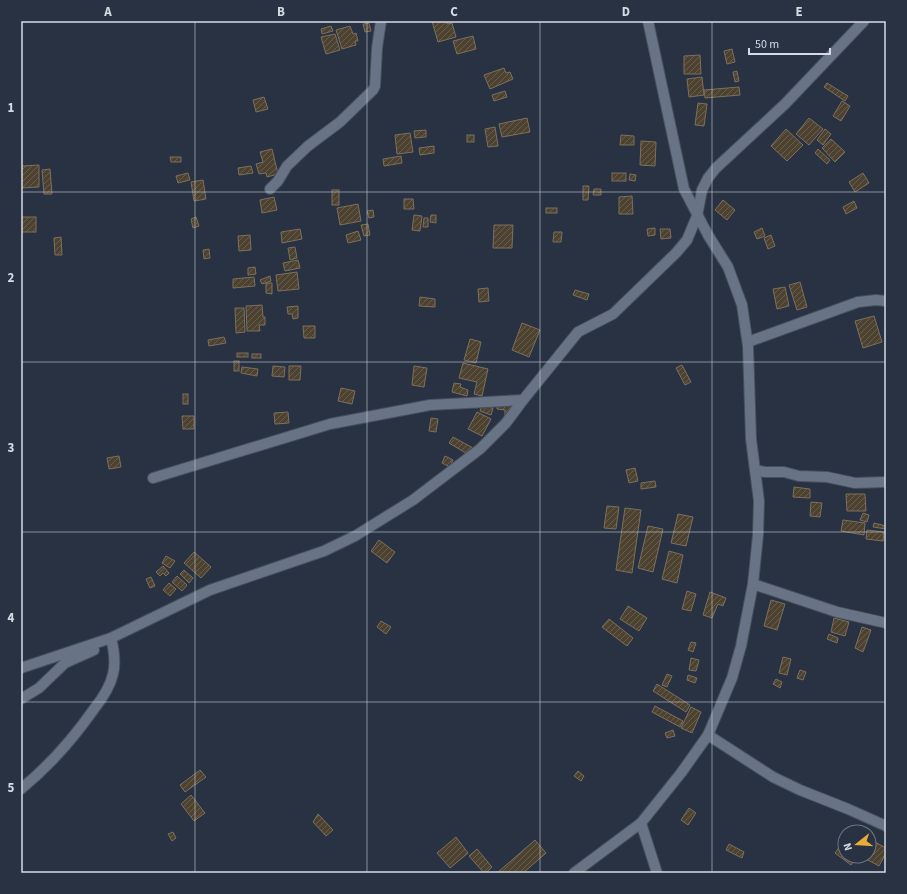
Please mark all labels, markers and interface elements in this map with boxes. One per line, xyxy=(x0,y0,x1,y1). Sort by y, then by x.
text: A xyxy=(103,3,112,21)
text: B xyxy=(277,3,285,21)
text: C xyxy=(450,3,458,21)
text: D xyxy=(622,3,630,21)
text: E xyxy=(795,3,803,21)
scale bar xyxy=(749,30,830,56)
text: 50 m xyxy=(755,36,779,53)
text: 1 xyxy=(8,99,15,117)
text: 2 xyxy=(8,269,15,287)
text: 3 xyxy=(8,439,15,457)
text: 4 xyxy=(8,609,15,627)
text: 5 xyxy=(8,779,15,797)
north arrow xyxy=(837,824,877,864)
text: N xyxy=(840,841,856,852)

